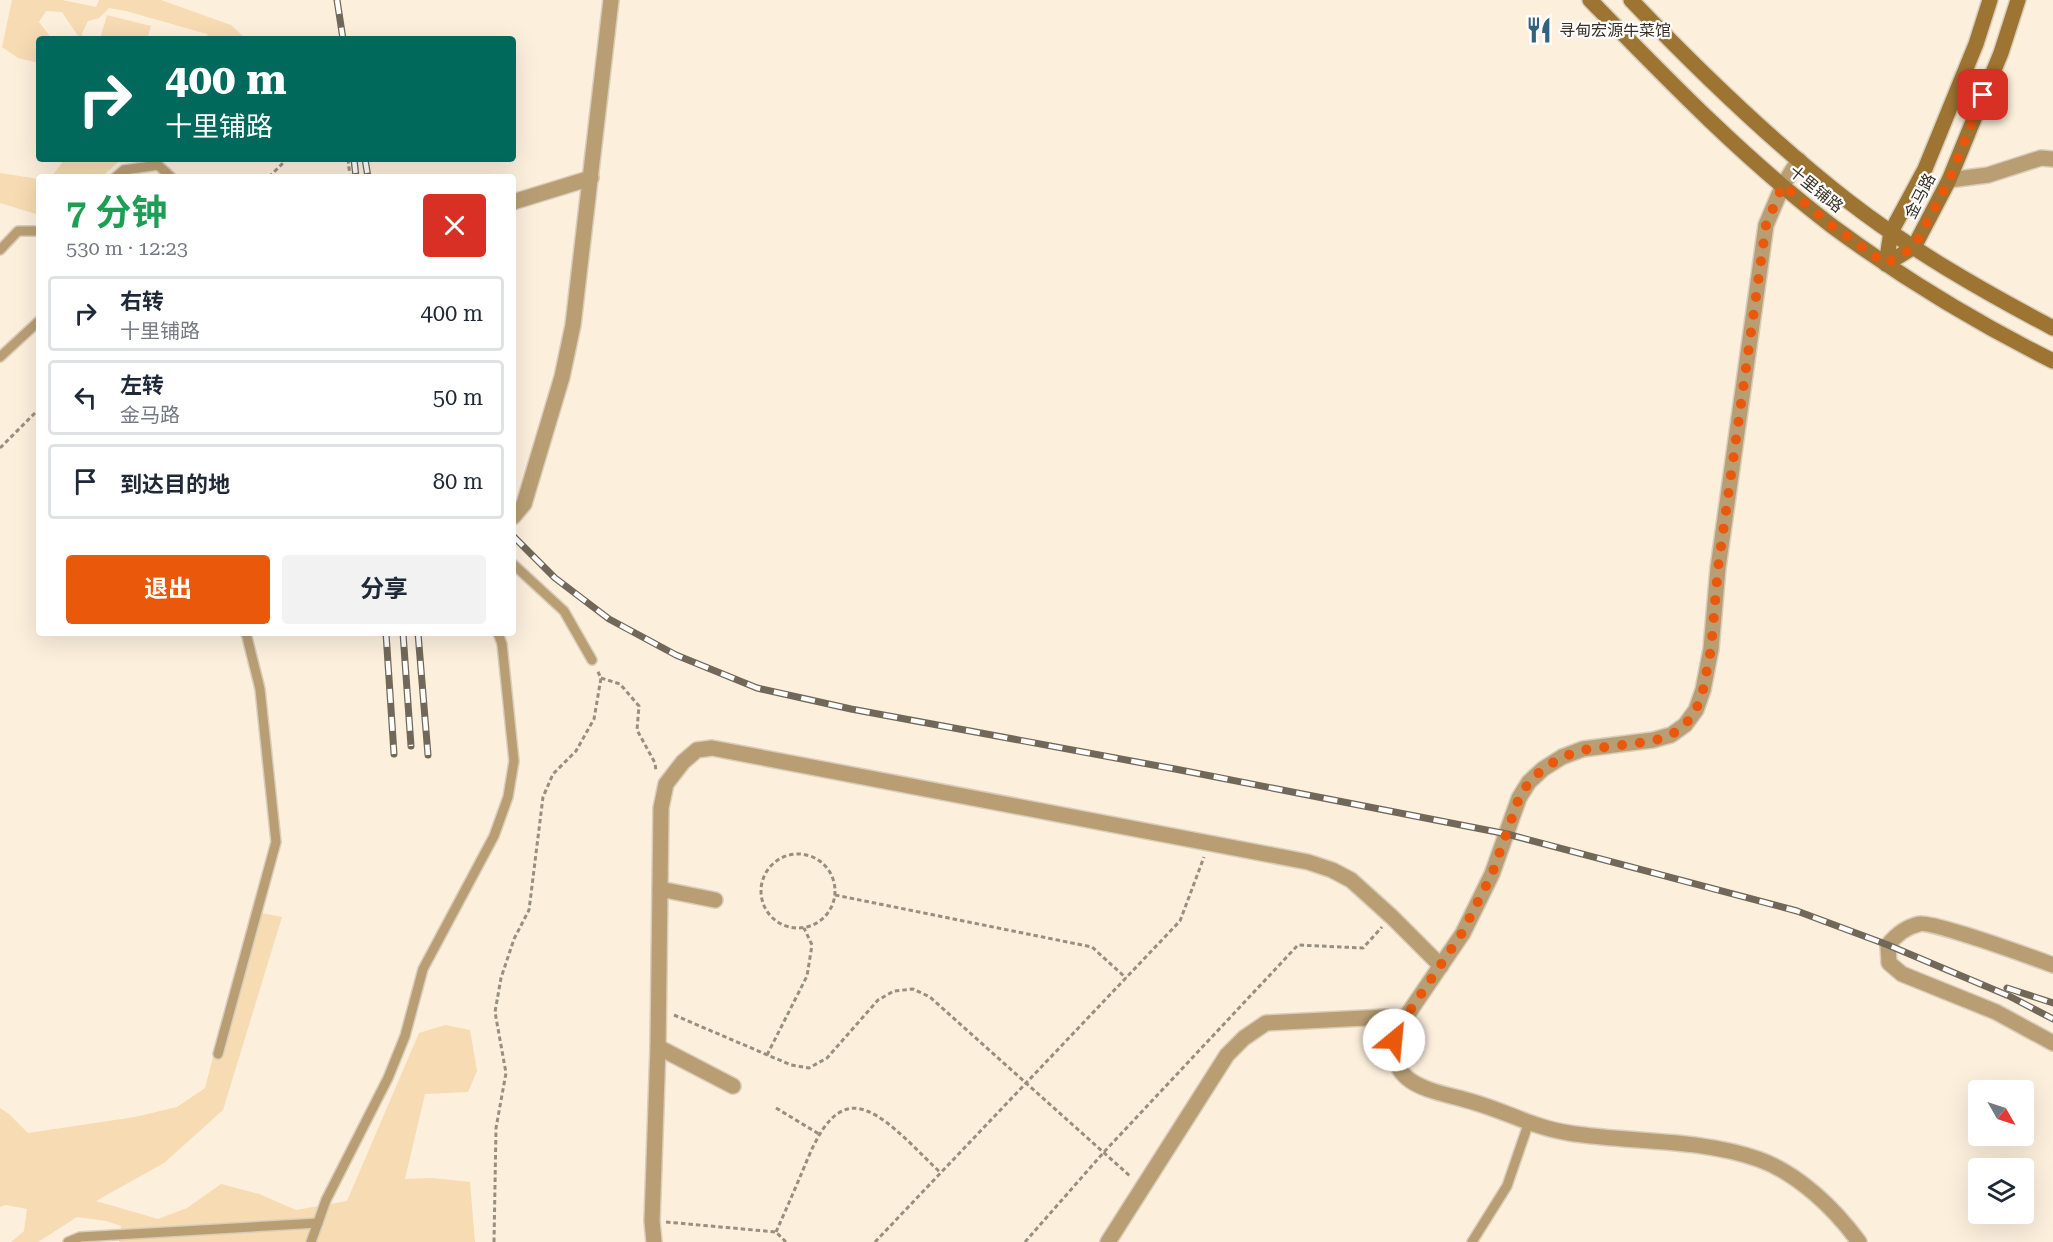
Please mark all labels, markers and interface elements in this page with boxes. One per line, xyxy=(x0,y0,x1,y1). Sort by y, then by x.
restaurant icon: 寻甸宏源牛菜馆 xyxy=(1524,15,1554,45)
place label: 寻甸宏源牛菜馆 xyxy=(1559,21,1671,40)
text: 400 m xyxy=(165,55,287,104)
icon: right xyxy=(66,60,144,138)
pin xyxy=(1957,69,2008,120)
icon: arrive xyxy=(1966,78,1999,111)
text: 十里铺路 xyxy=(165,111,273,143)
street label: 十里铺路 xyxy=(1785,161,1847,217)
street label: 金马路 xyxy=(1901,170,1939,222)
text: 7 分钟 xyxy=(66,192,167,234)
button: close xyxy=(423,194,486,257)
text: 530 m · 12:23 xyxy=(66,236,188,260)
text: 右转 xyxy=(120,289,164,314)
icon: right xyxy=(69,297,102,330)
text: 400 m xyxy=(420,301,483,326)
text: 十里铺路 xyxy=(120,319,200,343)
text: 左转 xyxy=(120,373,164,398)
icon: left xyxy=(69,381,102,414)
text: 50 m xyxy=(433,385,483,410)
text: 金马路 xyxy=(120,403,180,427)
icon: arrive xyxy=(69,465,102,498)
text: 80 m xyxy=(433,469,483,494)
text: 到达目的地 xyxy=(120,472,230,497)
button: 退出 xyxy=(66,555,270,624)
button: 分享 xyxy=(282,555,486,624)
position arrow xyxy=(1362,1008,1426,1072)
north arrow xyxy=(1968,1080,2034,1146)
map controls xyxy=(1968,1080,2034,1224)
button: layers xyxy=(1968,1158,2034,1224)

